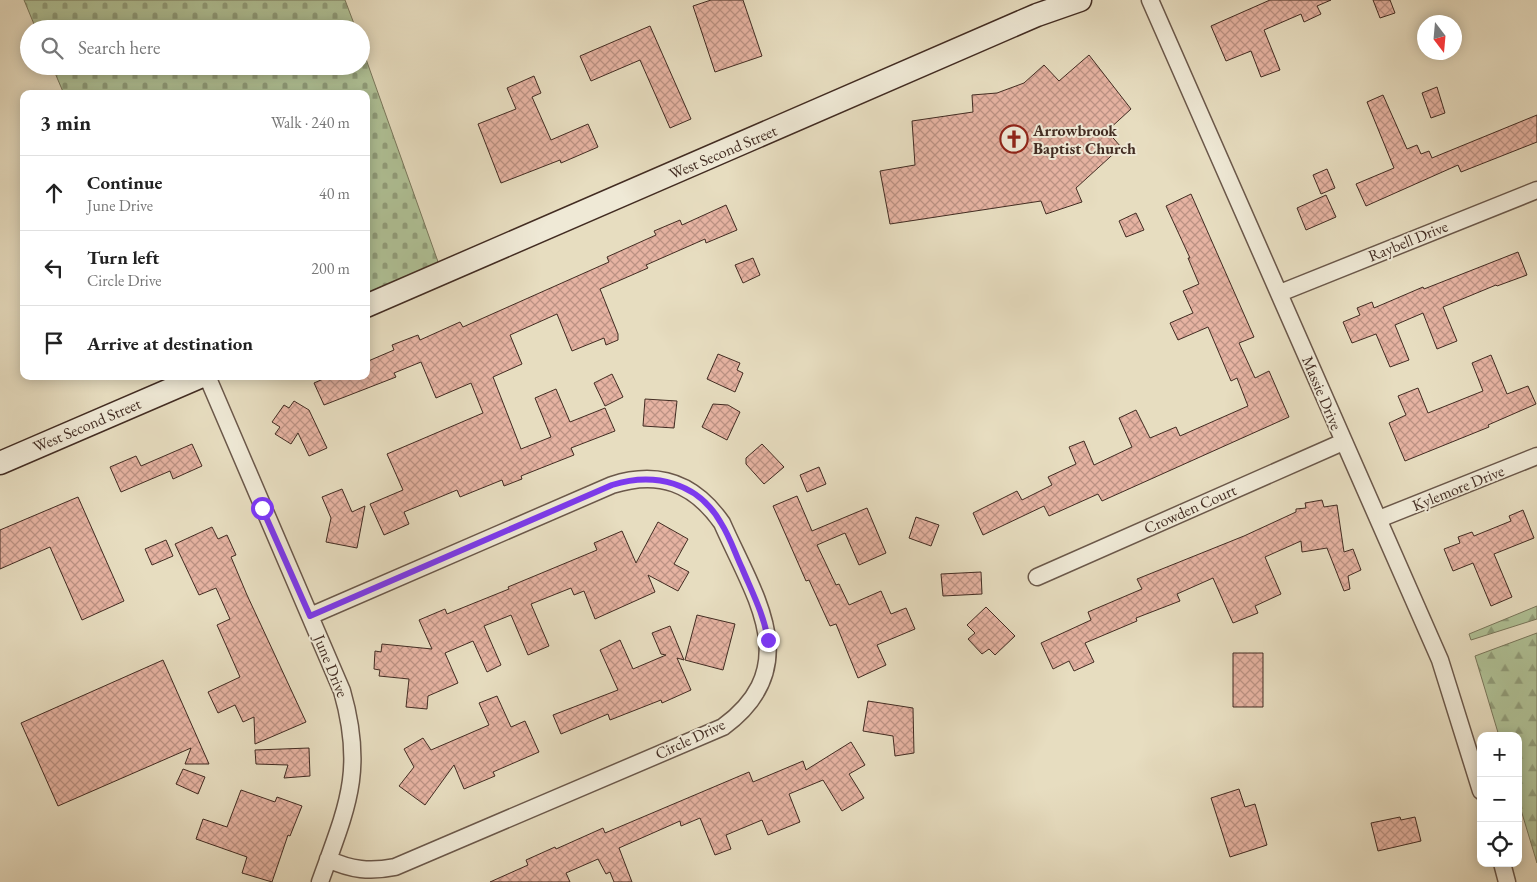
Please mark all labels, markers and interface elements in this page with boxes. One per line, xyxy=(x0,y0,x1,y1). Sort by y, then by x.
north arrow xyxy=(1417,15,1462,60)
search box xyxy=(20,20,370,75)
icon: search xyxy=(38,34,66,62)
text: Search here xyxy=(78,35,160,60)
text: 3 min xyxy=(40,109,91,136)
text: Walk · 240 m xyxy=(271,112,350,133)
street label: West Second Street xyxy=(666,120,780,184)
place label: Arrowbrook Baptist Church xyxy=(1032,120,1136,159)
church icon: Arrowbrook Baptist Church xyxy=(999,124,1029,154)
text: Continue xyxy=(87,170,162,195)
icon: ahead xyxy=(40,179,68,207)
text: 40 m xyxy=(319,183,350,204)
text: June Drive xyxy=(87,195,153,216)
street label: Raybell Drive xyxy=(1365,215,1451,267)
text: Turn left xyxy=(87,245,159,270)
icon: left xyxy=(40,254,68,282)
text: 200 m xyxy=(311,258,350,279)
text: Circle Drive xyxy=(87,270,162,291)
icon: arrive xyxy=(40,329,68,357)
text: Arrive at destination xyxy=(87,331,253,356)
street label: Massie Drive xyxy=(1297,353,1347,433)
street label: West Second Street xyxy=(30,393,144,457)
street label: Kylemore Drive xyxy=(1409,460,1507,516)
street label: Crowden Court xyxy=(1141,479,1239,539)
route start xyxy=(251,497,274,520)
route end xyxy=(757,629,780,652)
street label: June Drive xyxy=(308,630,353,701)
street label: Circle Drive xyxy=(652,714,728,764)
map controls xyxy=(1477,732,1522,867)
button: + xyxy=(1477,732,1522,777)
button: − xyxy=(1477,777,1522,822)
button: locate xyxy=(1477,822,1522,867)

